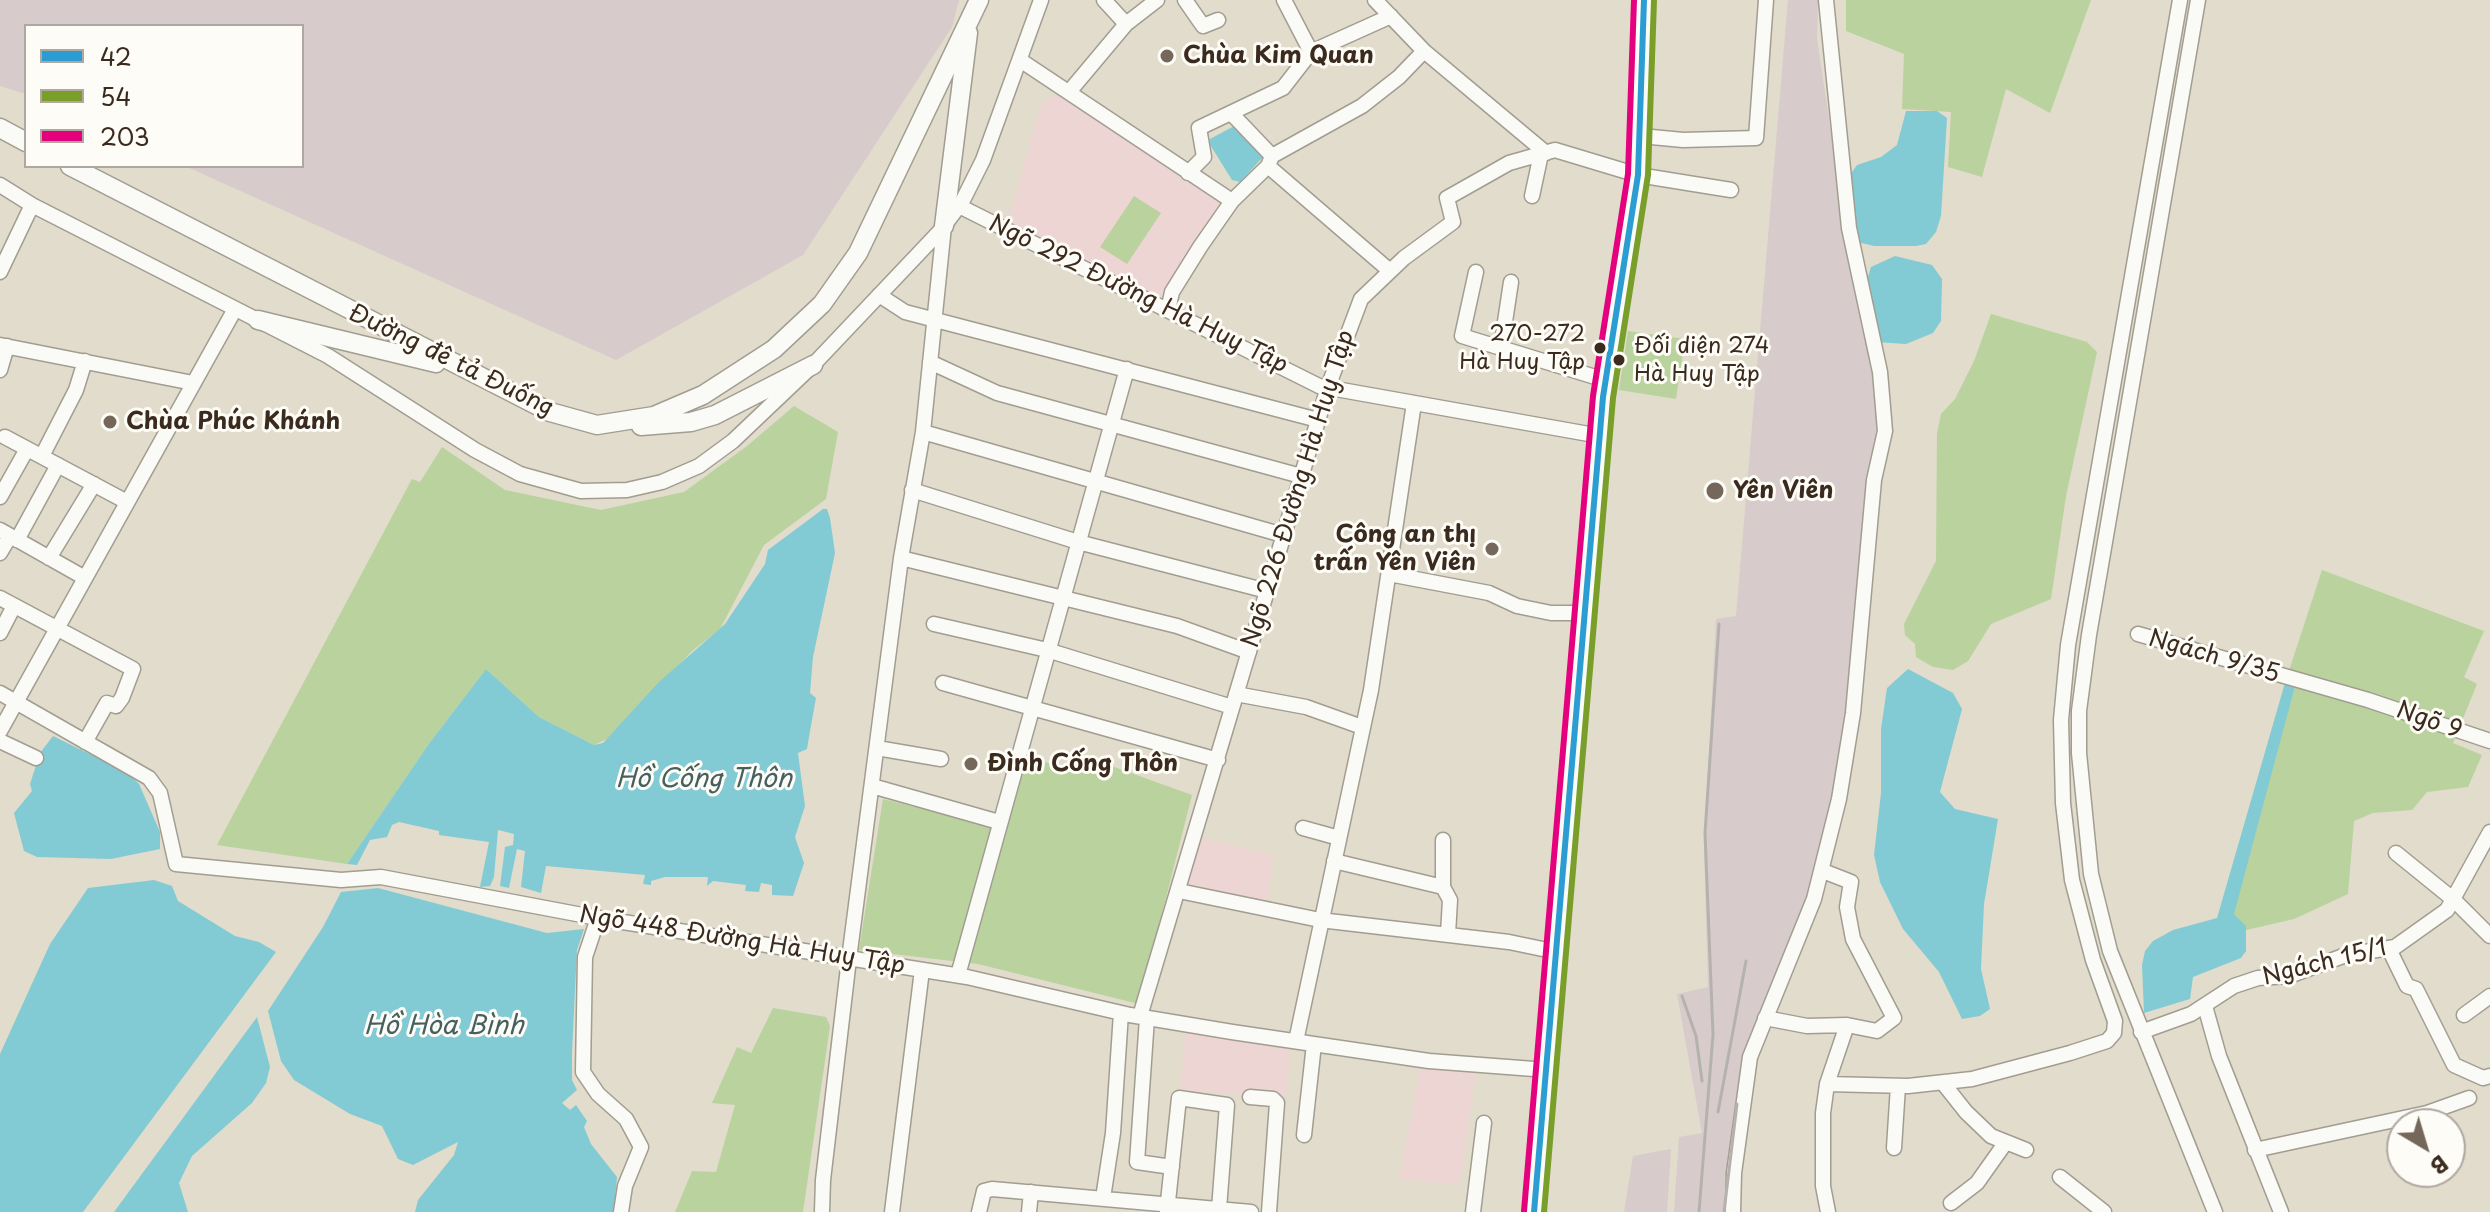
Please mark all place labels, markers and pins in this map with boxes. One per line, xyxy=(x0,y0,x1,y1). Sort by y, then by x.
place label: Chùa Kim Quan xyxy=(1183,42,1374,70)
marker: Chùa Kim Quan xyxy=(1158,47,1176,65)
place label: 270-272 Hà Huy Tập xyxy=(1459,322,1585,374)
place label: Đối diện 274 Hà Huy Tập xyxy=(1634,334,1769,386)
marker: 270-272 Hà Huy Tập xyxy=(1592,340,1608,356)
marker: Đối diện 274 Hà Huy Tập xyxy=(1611,352,1627,368)
place label: Chùa Phúc Khánh xyxy=(126,408,340,436)
marker: Chùa Phúc Khánh xyxy=(101,413,119,431)
place label: Yên Viên xyxy=(1733,477,1833,505)
marker: Yên Viên xyxy=(1704,480,1726,502)
place label: Công an thị trấn Yên Viên xyxy=(1314,521,1476,577)
marker: Công an thị trấn Yên Viên xyxy=(1483,540,1501,558)
place label: Đình Cống Thôn xyxy=(987,750,1178,778)
marker: Đình Cống Thôn xyxy=(962,755,980,773)

